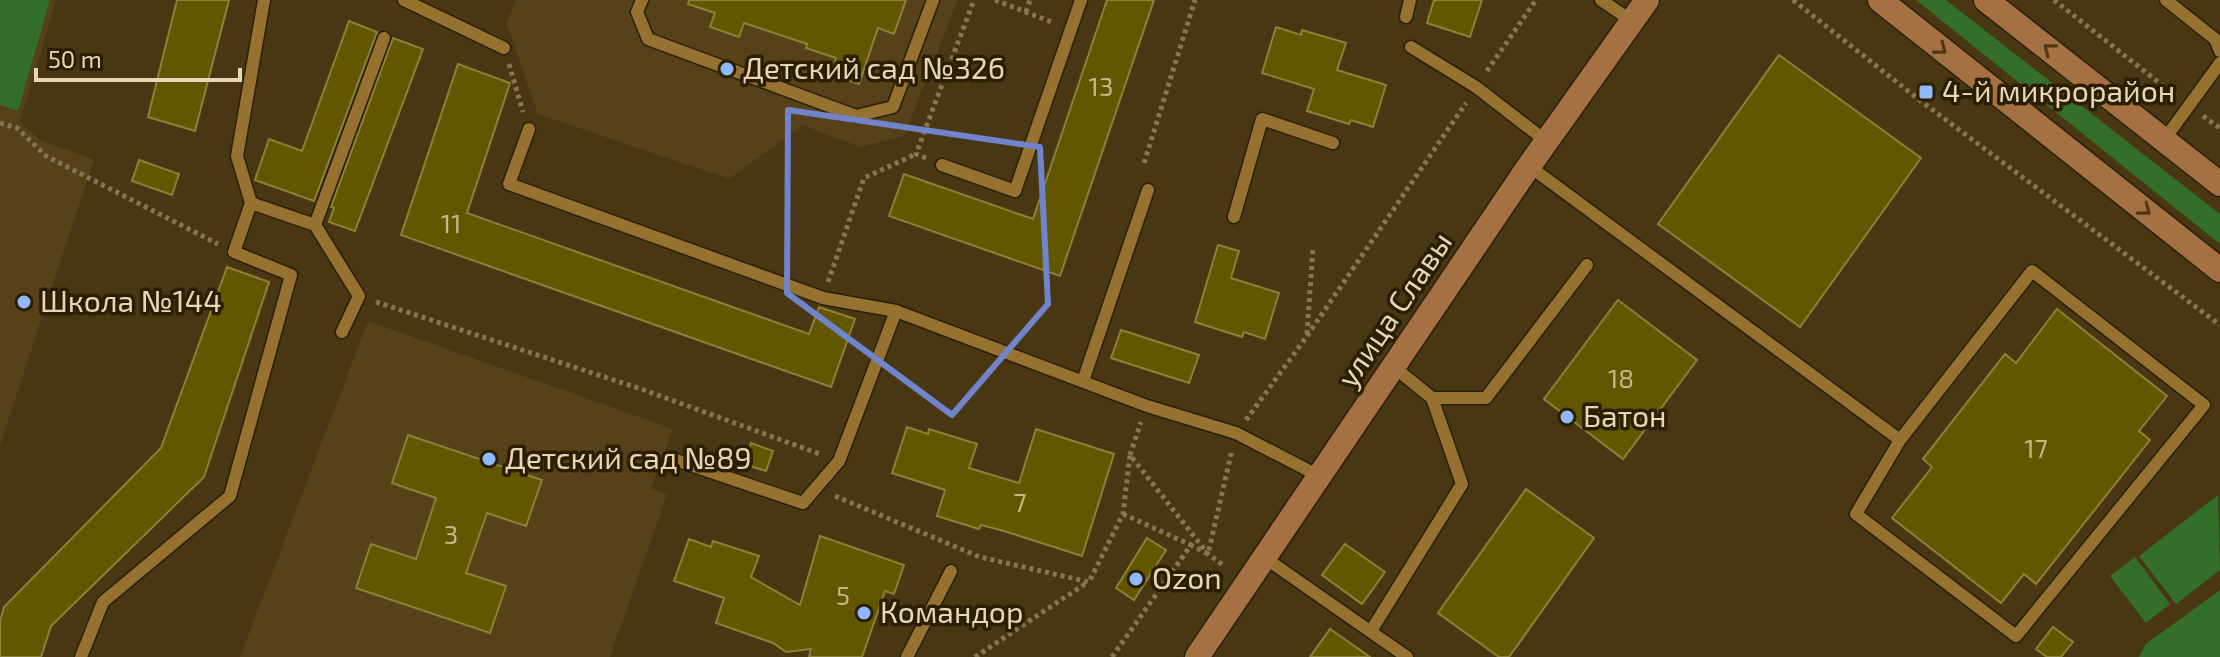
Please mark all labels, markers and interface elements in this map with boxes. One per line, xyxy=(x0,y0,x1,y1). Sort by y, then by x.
scale bar xyxy=(36,32,240,82)
one-way arrow xyxy=(1932,39,1947,53)
text: 50 m xyxy=(48,44,102,73)
one-way arrow xyxy=(2043,45,2058,59)
place label: Детский сад №326 xyxy=(743,49,1005,85)
marker: Детский сад №326 xyxy=(718,60,736,78)
house number: 13 xyxy=(1089,70,1113,101)
place label: 4-й микрорайон xyxy=(1942,72,2175,108)
marker: 4-й микрорайон xyxy=(1917,83,1935,101)
one-way arrow xyxy=(2136,200,2150,215)
house number: 11 xyxy=(441,207,461,238)
street label: улица Славы xyxy=(1328,225,1459,394)
place label: Школа №144 xyxy=(40,282,222,318)
marker: Школа №144 xyxy=(15,293,33,311)
house number: 18 xyxy=(1608,362,1634,393)
place label: Батон xyxy=(1583,397,1667,433)
marker: Батон xyxy=(1558,408,1576,426)
house number: 17 xyxy=(2024,432,2048,463)
place label: Детский сад №89 xyxy=(505,439,752,475)
marker: Детский сад №89 xyxy=(480,450,498,468)
house number: 7 xyxy=(1013,486,1027,517)
house number: 3 xyxy=(444,518,458,549)
place label: Ozon xyxy=(1152,559,1222,595)
marker: Ozon xyxy=(1127,570,1145,588)
house number: 5 xyxy=(836,579,850,610)
place label: Командор xyxy=(880,593,1024,629)
marker: Командор xyxy=(855,604,873,622)

